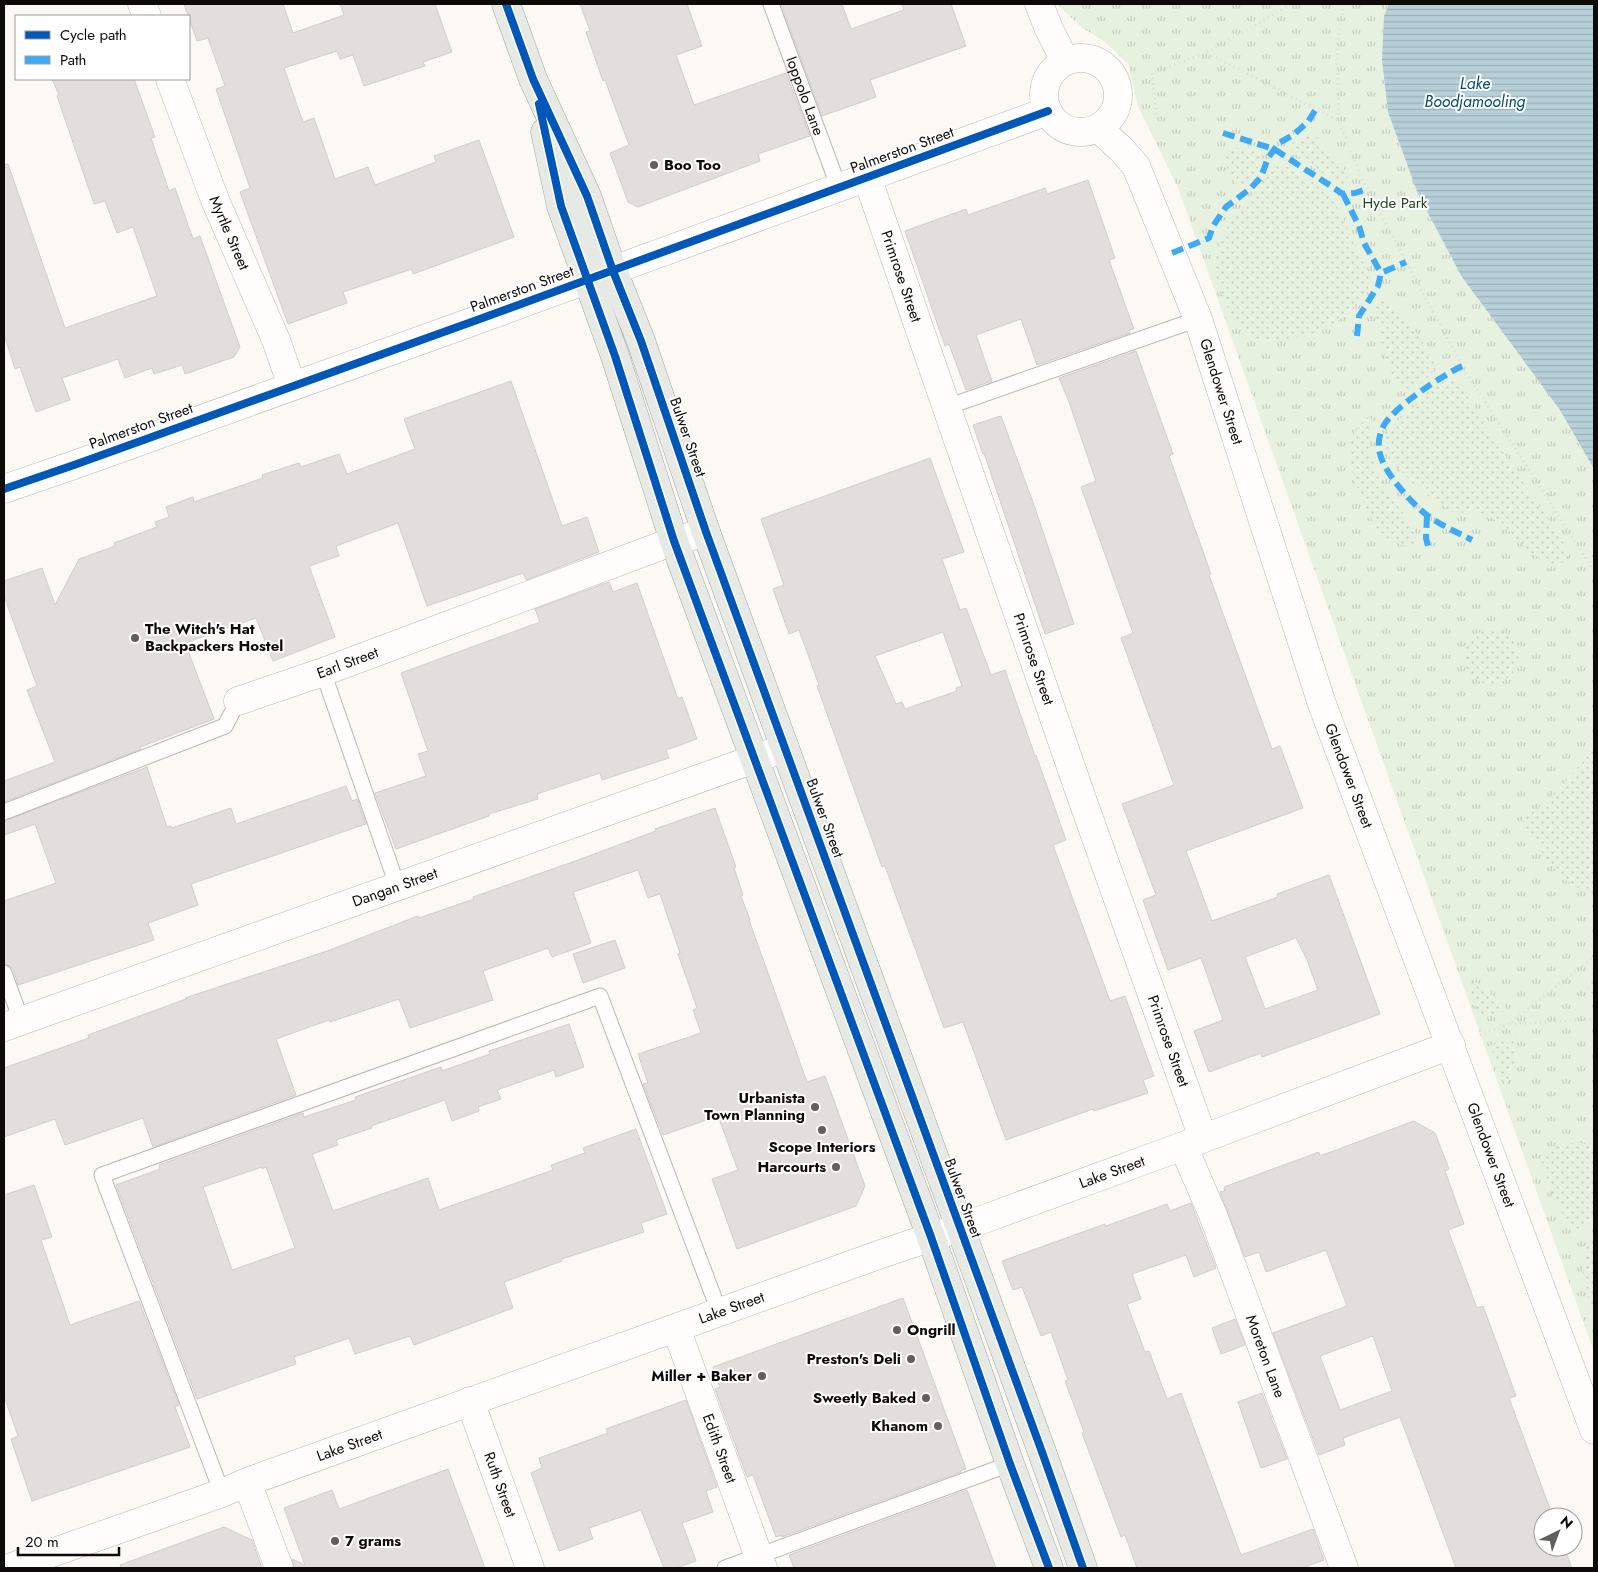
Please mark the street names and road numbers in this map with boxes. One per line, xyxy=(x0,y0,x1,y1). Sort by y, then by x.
street label: Ioppolo Lane xyxy=(780,53,830,139)
street label: Palmerston Street xyxy=(847,121,957,179)
street label: Myrtle Street xyxy=(203,192,255,274)
street label: Primrose Street xyxy=(875,227,928,326)
street label: Palmerston Street xyxy=(467,260,577,318)
street label: Glendower Street xyxy=(1194,335,1249,448)
street label: Bulwer Street xyxy=(664,394,712,480)
street label: Palmerston Street xyxy=(86,397,196,455)
street label: Primrose Street xyxy=(1008,610,1060,708)
street label: Earl Street xyxy=(314,641,382,684)
street label: Glendower Street xyxy=(1319,720,1379,832)
street label: Bulwer Street xyxy=(800,775,850,861)
street label: Dangan Street xyxy=(349,862,441,913)
street label: Primrose Street xyxy=(1142,992,1195,1090)
street label: Glendower Street xyxy=(1461,1099,1521,1211)
street label: Lake Street xyxy=(1076,1150,1148,1194)
street label: Bulwer Street xyxy=(938,1155,988,1241)
street label: Lake Street xyxy=(696,1286,768,1330)
street label: Moreton Lane xyxy=(1240,1312,1291,1401)
street label: Edith Street xyxy=(697,1410,742,1487)
street label: Lake Street xyxy=(314,1423,386,1467)
street label: Ruth Street xyxy=(478,1449,522,1521)

